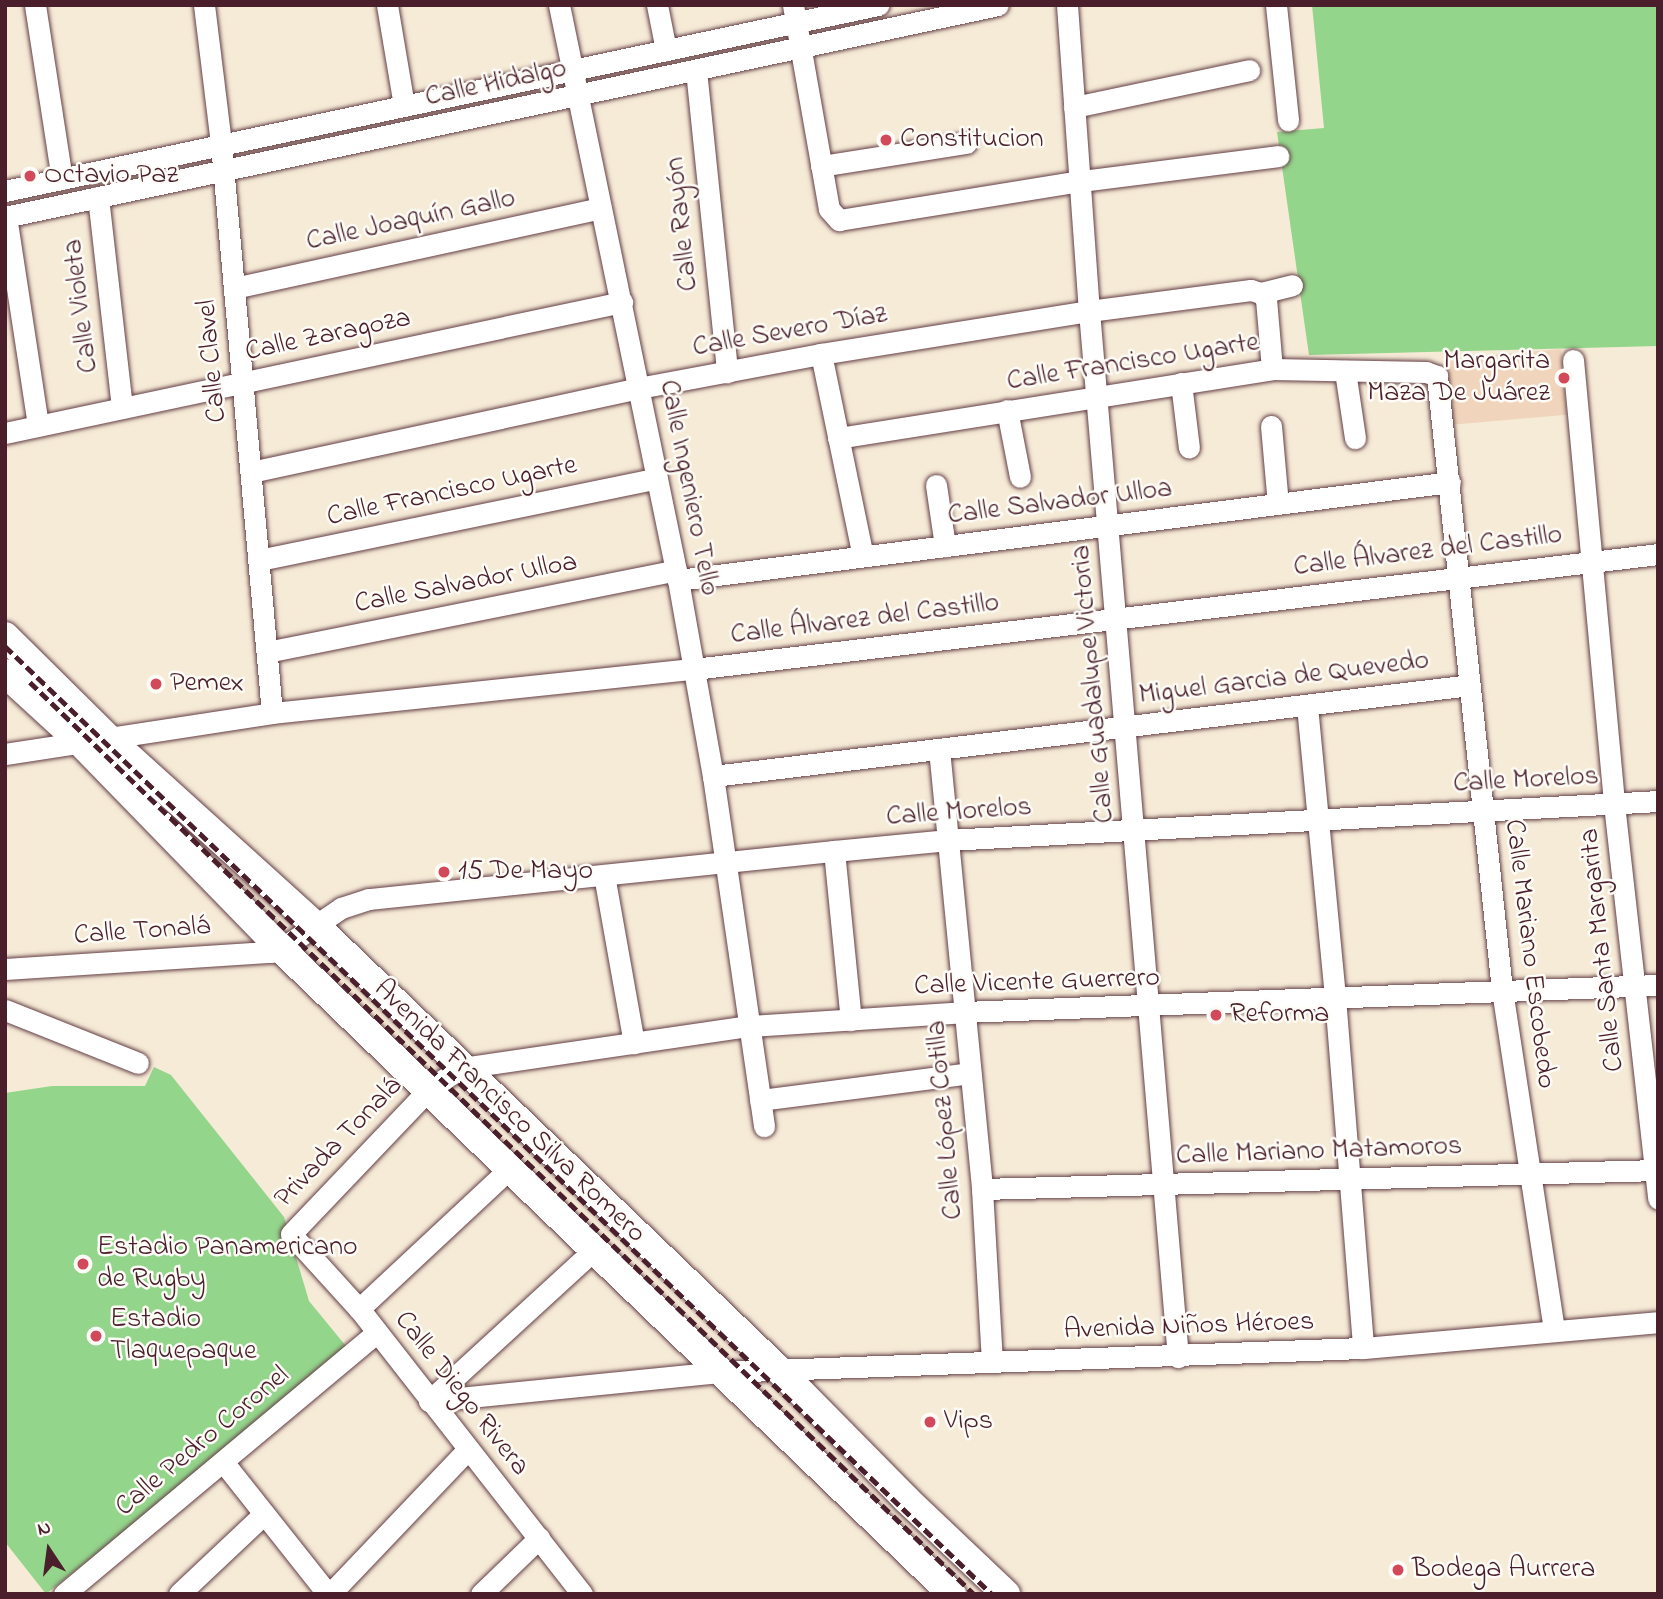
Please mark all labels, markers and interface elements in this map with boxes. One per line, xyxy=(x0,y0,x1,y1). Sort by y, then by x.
street label: Calle Hidalgo xyxy=(422,53,570,115)
place label: Constitucion xyxy=(900,123,1044,157)
marker: Constitucion xyxy=(878,132,894,148)
street label: Calle Rayón xyxy=(659,155,707,293)
place label: Octavio Paz xyxy=(44,159,178,193)
marker: Octavio Paz xyxy=(22,168,38,184)
street label: Calle Joaquín Gallo xyxy=(303,182,519,260)
street label: Calle Violeta xyxy=(57,237,107,375)
street label: Calle Clavel xyxy=(191,298,235,424)
street label: Calle Severo Díaz xyxy=(690,298,890,366)
street label: Calle Zaragoza xyxy=(242,302,414,370)
street label: Calle Francisco Ugarte xyxy=(1005,326,1261,400)
place label: Margarita Maza De Juárez xyxy=(1367,345,1550,411)
marker: Margarita Maza De Juárez xyxy=(1556,370,1572,386)
street label: Calle Ingeniero Tello xyxy=(651,377,725,599)
street label: Calle Francisco Ugarte xyxy=(324,449,580,535)
street label: Calle Salvador Ulloa xyxy=(946,473,1174,533)
street label: Calle Álvarez del Castillo xyxy=(1292,519,1564,585)
street label: Calle Guadalupe Victoria xyxy=(1065,543,1123,825)
street label: Calle Salvador Ulloa xyxy=(352,546,580,622)
street label: Calle Álvarez del Castillo xyxy=(729,587,1001,653)
street label: Miguel Garcia de Quevedo xyxy=(1137,645,1431,713)
place label: Pemex xyxy=(170,667,244,701)
marker: Pemex xyxy=(148,676,164,692)
street label: Calle Morelos xyxy=(1452,760,1600,802)
street label: Calle Morelos xyxy=(885,791,1033,835)
street label: Calle Mariano Escobedo xyxy=(1496,818,1562,1090)
street label: Calle Santa Margarita xyxy=(1574,827,1632,1073)
place label: 15 De Mayo xyxy=(458,855,593,889)
marker: 15 De Mayo xyxy=(436,864,452,880)
street label: Calle Tonalá xyxy=(73,910,211,954)
street label: Calle Vicente Guerrero xyxy=(914,962,1160,1004)
street label: Avenida Francisco Silva Romero xyxy=(366,973,652,1251)
place label: Reforma xyxy=(1230,998,1329,1032)
marker: Reforma xyxy=(1208,1007,1224,1023)
street label: Calle López Cotilla xyxy=(921,1019,971,1221)
street label: Privada Tonalá xyxy=(268,1070,410,1216)
street label: Calle Mariano Matamoros xyxy=(1175,1130,1463,1174)
place label: Estadio Panamericano de Rugby xyxy=(97,1231,358,1297)
marker: Estadio Panamericano de Rugby xyxy=(75,1256,91,1272)
place label: Estadio Tlaquepaque xyxy=(110,1303,256,1369)
street label: Calle Diego Rivera xyxy=(386,1305,536,1483)
street label: Avenida Niños Héroes xyxy=(1063,1306,1315,1348)
marker: Estadio Tlaquepaque xyxy=(88,1328,104,1344)
street label: Calle Pedro Coronel xyxy=(109,1359,297,1525)
place label: Vips xyxy=(944,1405,993,1439)
marker: Vips xyxy=(922,1414,938,1430)
text: N xyxy=(35,1514,53,1544)
north arrow xyxy=(14,1515,84,1585)
place label: Bodega Aurrera xyxy=(1412,1553,1595,1587)
marker: Bodega Aurrera xyxy=(1390,1562,1406,1578)

